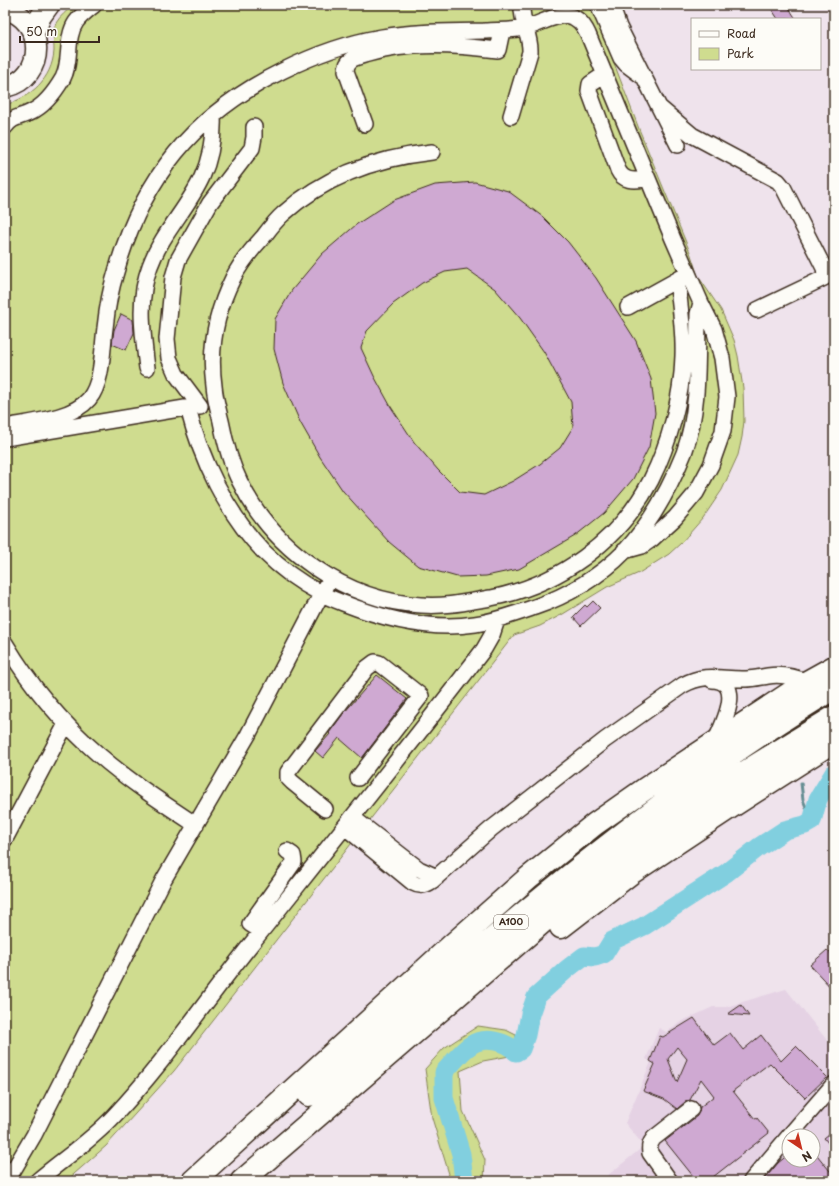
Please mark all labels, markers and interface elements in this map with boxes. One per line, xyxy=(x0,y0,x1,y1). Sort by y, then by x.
scale bar xyxy=(20,18,99,44)
legend xyxy=(691,18,821,70)
text: 50 m xyxy=(26,22,57,40)
text: Road xyxy=(727,24,756,42)
text: Park xyxy=(727,44,754,62)
road number: A100 xyxy=(494,915,528,929)
north arrow xyxy=(781,1128,821,1168)
text: N xyxy=(798,1147,815,1166)

